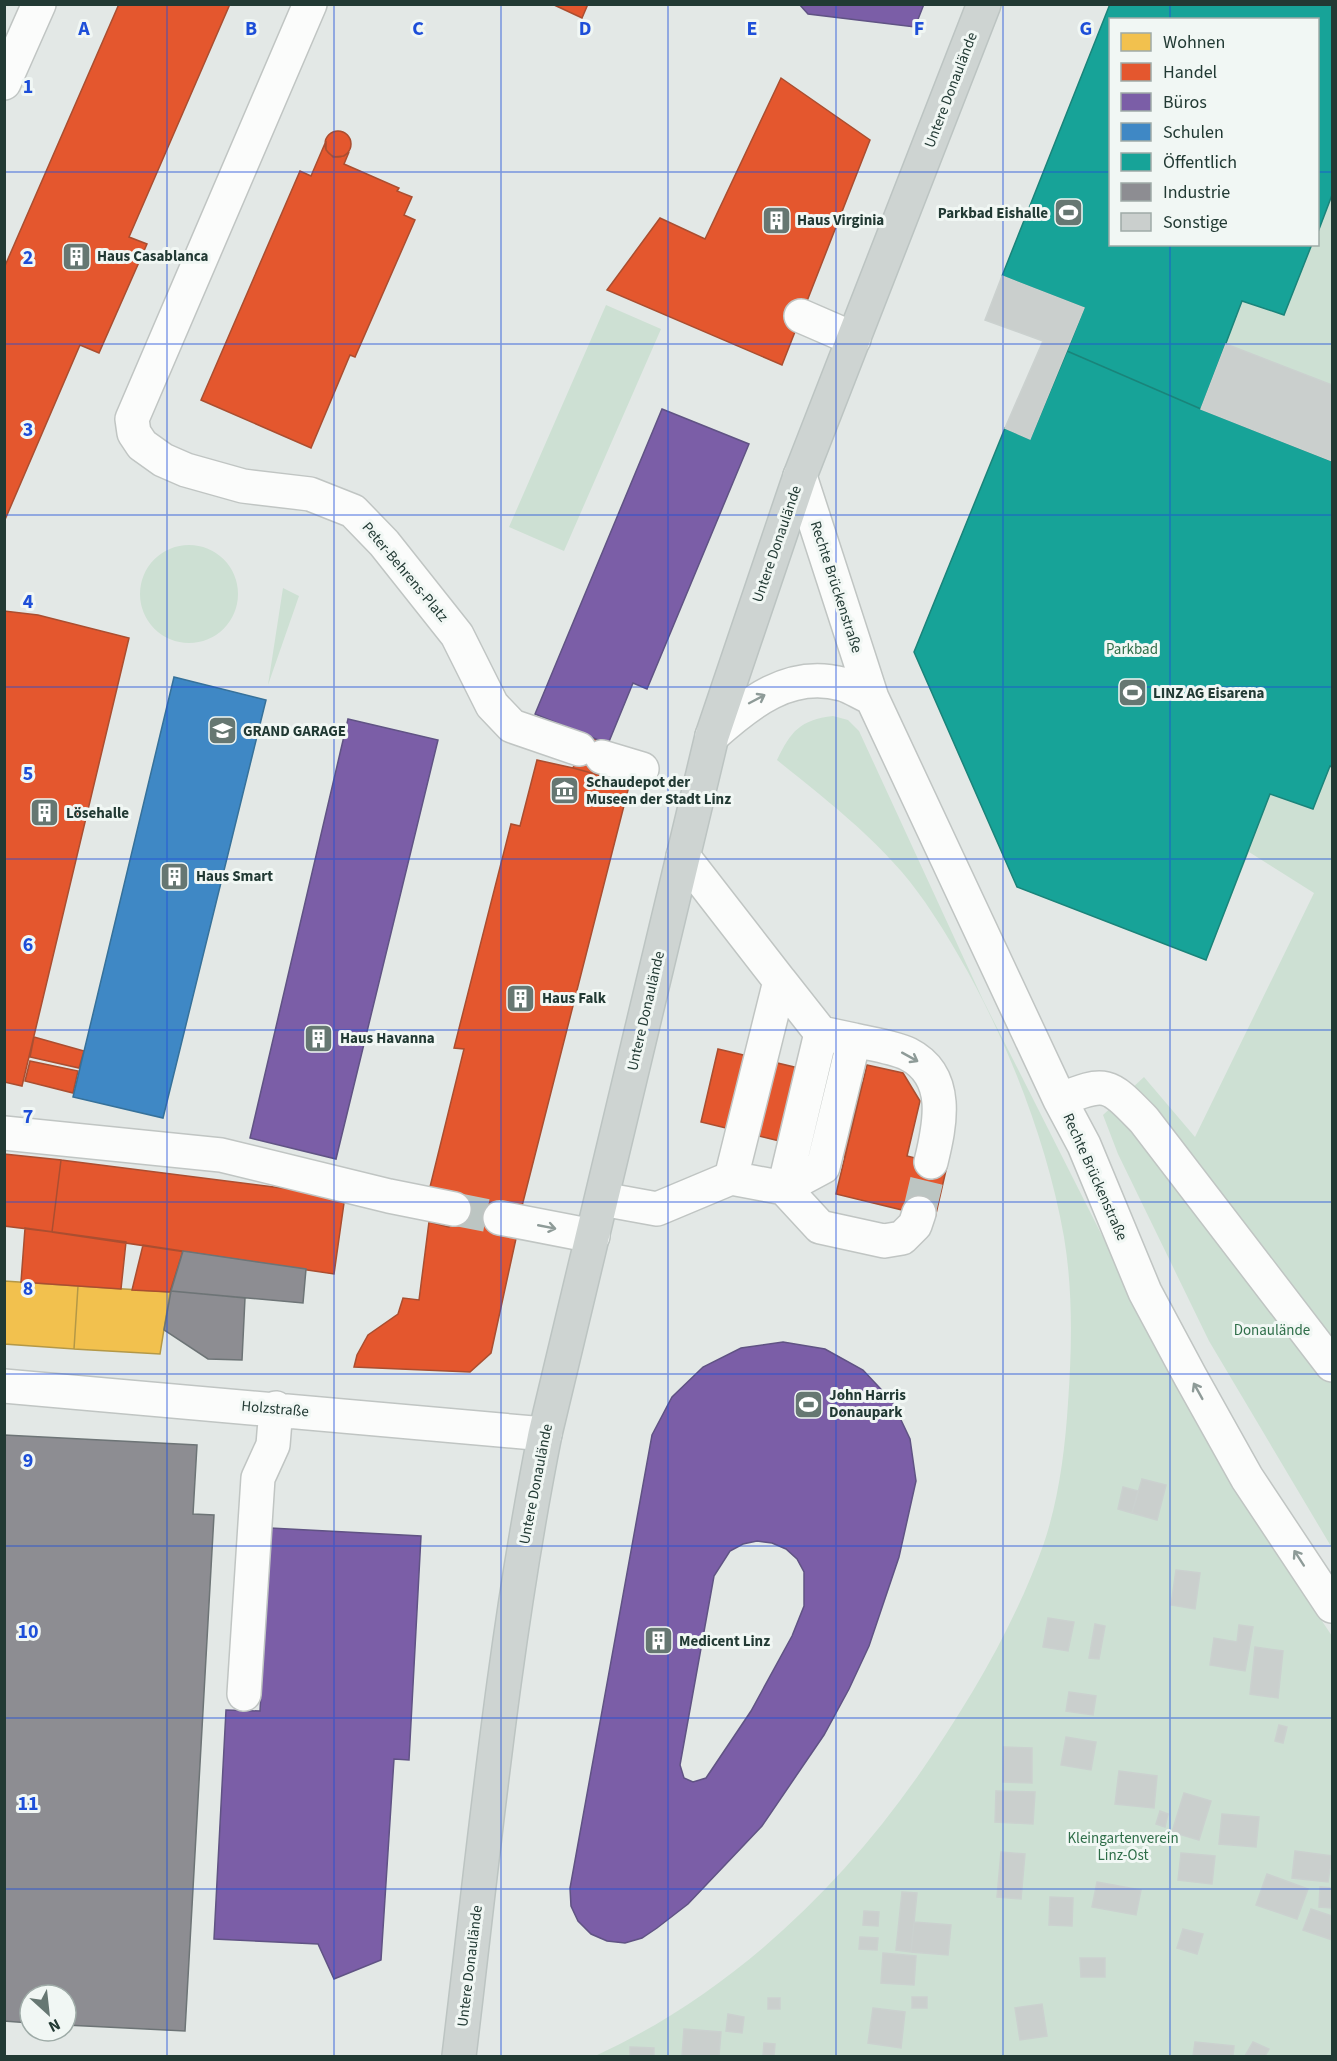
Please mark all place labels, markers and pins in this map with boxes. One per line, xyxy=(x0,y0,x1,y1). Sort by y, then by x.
sports icon: Parkbad Eishalle xyxy=(1053,197,1085,229)
place label: Parkbad Eishalle xyxy=(938,203,1048,224)
building icon: Haus Virginia xyxy=(760,204,792,236)
place label: Haus Virginia xyxy=(797,210,884,231)
building icon: Haus Casablanca xyxy=(60,240,92,272)
place label: Haus Casablanca xyxy=(97,246,209,267)
sports icon: LINZ AG Eisarena xyxy=(1116,677,1148,709)
place label: LINZ AG Eisarena xyxy=(1153,683,1264,704)
school or university icon: GRAND GARAGE xyxy=(206,715,238,747)
place label: GRAND GARAGE xyxy=(243,721,346,742)
place label: Schaudepot der Museen der Stadt Linz xyxy=(586,772,731,810)
museum icon: Schaudepot der Museen der Stadt Linz xyxy=(549,775,581,807)
building icon: Lösehalle xyxy=(29,797,61,829)
place label: Lösehalle xyxy=(66,803,129,824)
building icon: Haus Smart xyxy=(159,860,191,892)
place label: Haus Smart xyxy=(196,866,273,887)
building icon: Haus Falk xyxy=(505,982,537,1014)
place label: Haus Falk xyxy=(542,988,607,1009)
building icon: Haus Havanna xyxy=(303,1022,335,1054)
place label: Haus Havanna xyxy=(340,1028,435,1049)
place label: John Harris Donaupark xyxy=(829,1385,906,1423)
sports icon: John Harris Donaupark xyxy=(792,1388,824,1420)
building icon: Medicent Linz xyxy=(642,1625,674,1657)
place label: Medicent Linz xyxy=(679,1631,770,1652)

